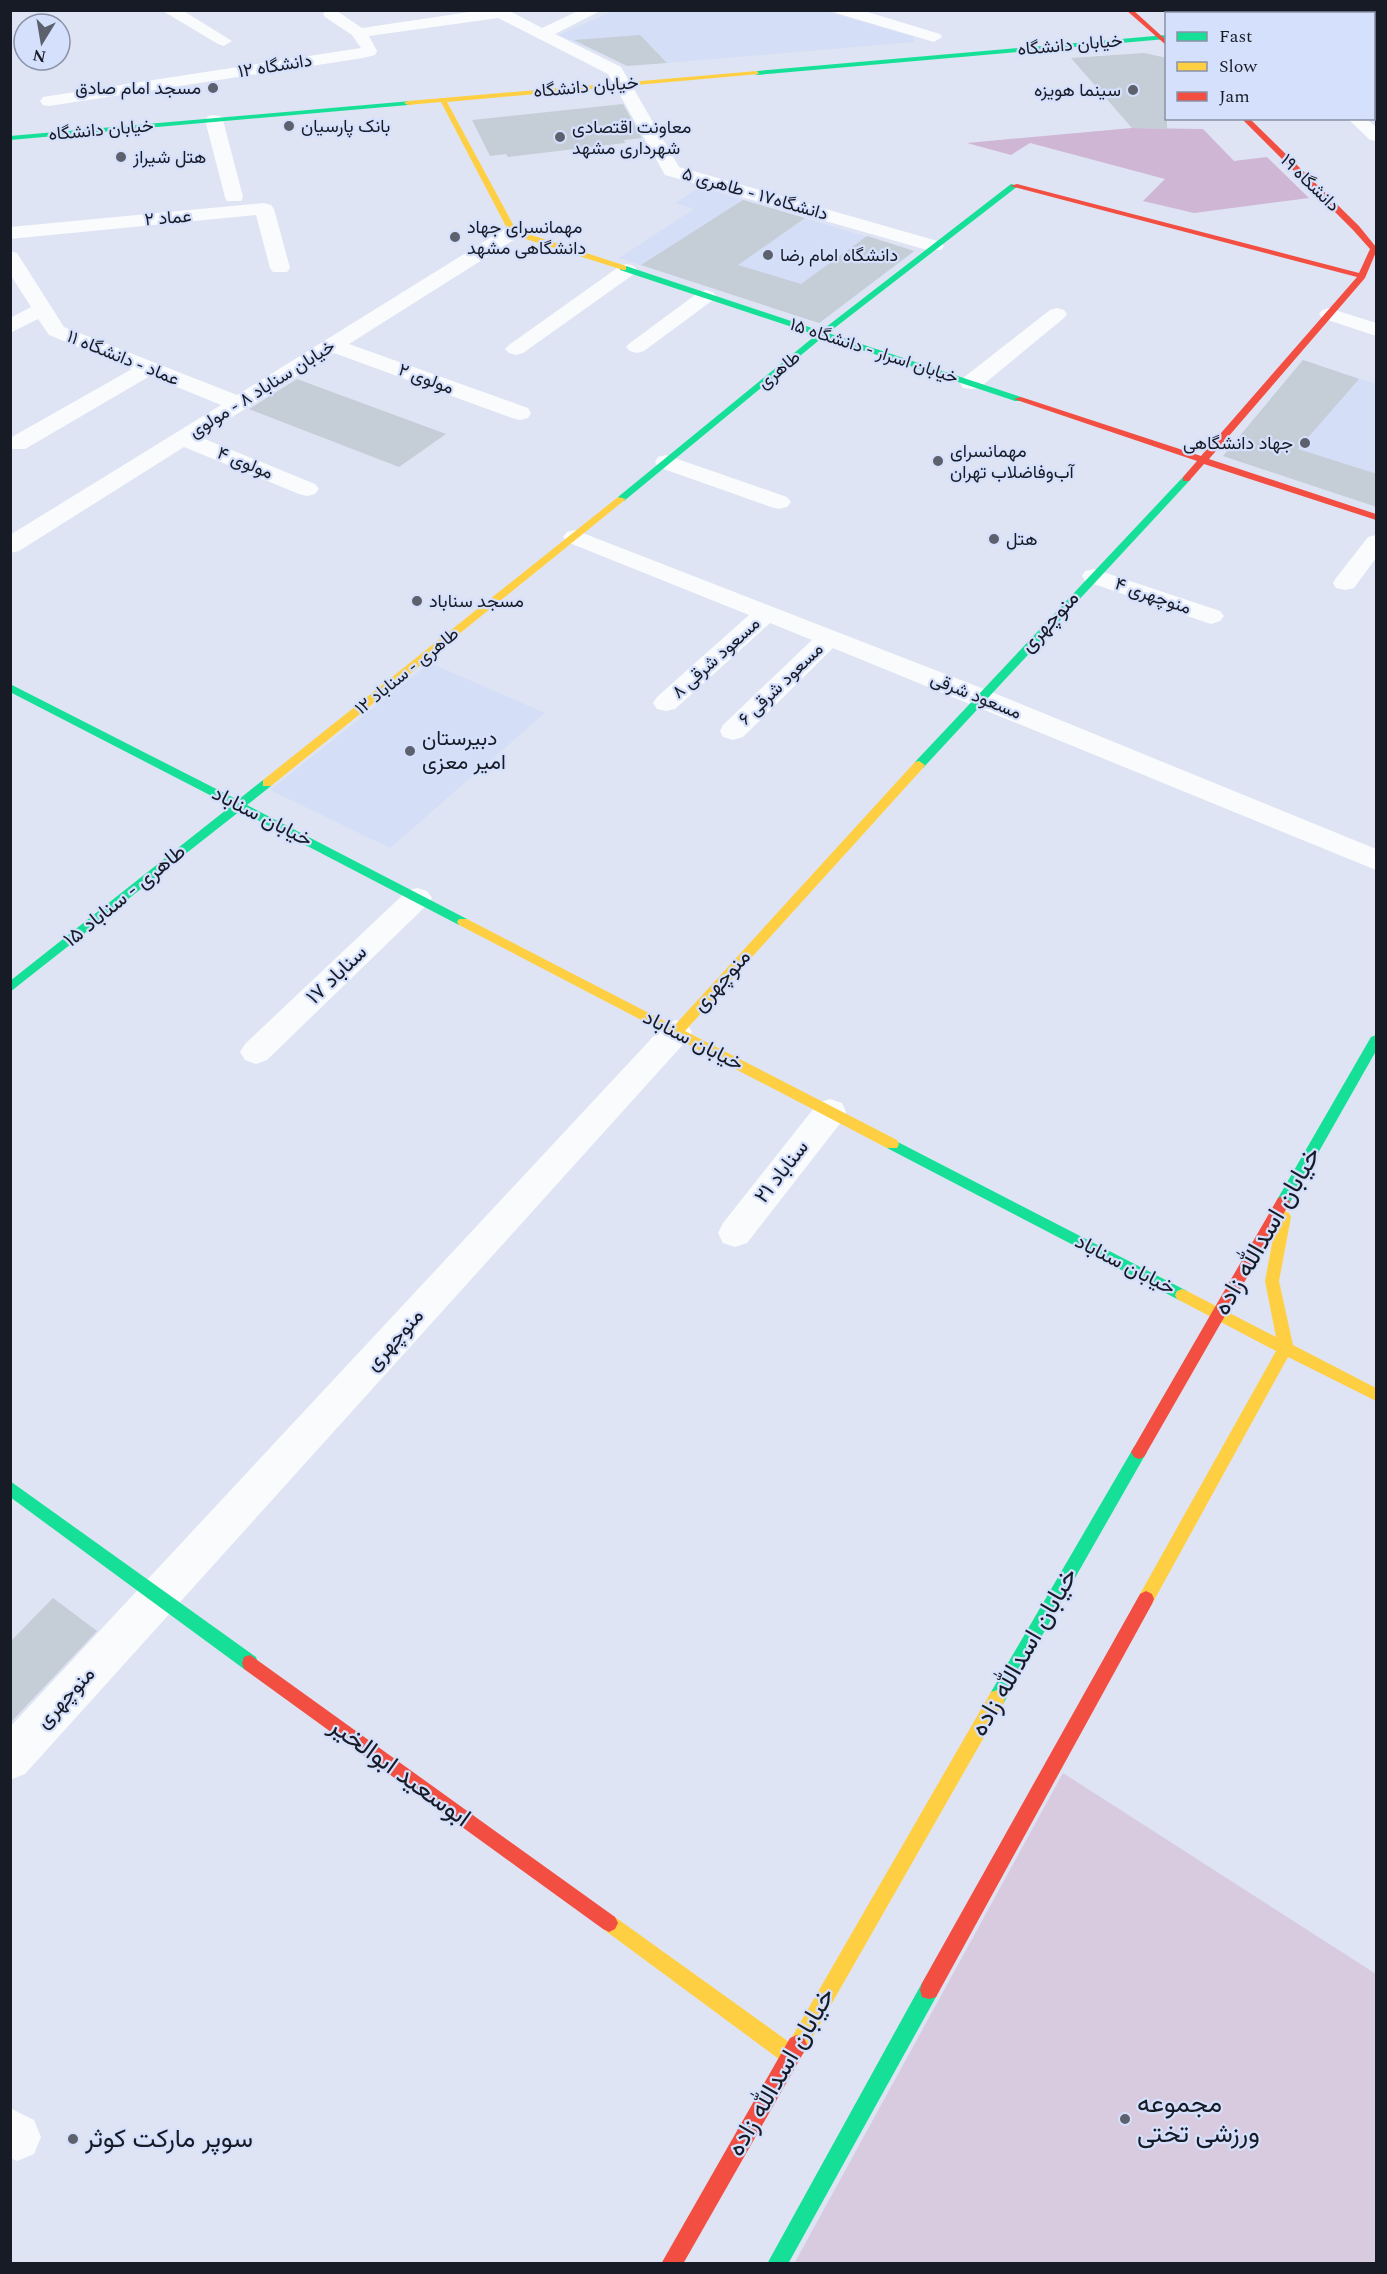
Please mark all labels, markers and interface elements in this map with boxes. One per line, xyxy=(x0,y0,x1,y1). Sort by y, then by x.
north arrow xyxy=(12,12,72,72)
legend xyxy=(1165,12,1375,120)
text: Fast xyxy=(1219,23,1252,50)
street label: خیابان دانشگاه xyxy=(1016,27,1124,63)
text: N xyxy=(31,43,48,69)
street label: دانشگاه ۱۲ xyxy=(236,47,314,85)
text: Slow xyxy=(1219,53,1258,80)
street label: خیابان دانشگاه xyxy=(532,69,640,105)
place label: مسجد امام صادق xyxy=(75,75,201,102)
place label: سینما هویزه xyxy=(1034,77,1121,104)
marker: مسجد امام صادق xyxy=(206,81,220,95)
marker: سینما هویزه xyxy=(1126,83,1140,97)
text: Jam xyxy=(1219,83,1250,110)
street label: خیابان دانشگاه xyxy=(47,112,155,148)
place label: بانک پارسیان xyxy=(301,113,390,140)
place label: معاونت اقتصادی شهرداری مشهد xyxy=(572,114,691,162)
marker: بانک پارسیان xyxy=(282,119,296,133)
marker: معاونت اقتصادی شهرداری مشهد xyxy=(553,130,567,144)
place label: هتل شیراز xyxy=(132,144,206,171)
street label: دانشگاه ۱۹ xyxy=(1274,148,1346,218)
marker: هتل شیراز xyxy=(114,150,128,164)
street label: دانشگاه۱۷ - طاهری ۵ xyxy=(679,160,831,228)
street label: عماد ۲ xyxy=(143,203,193,233)
place label: مهمانسرای جهاد دانشگاهی مشهد xyxy=(467,214,586,262)
marker: مهمانسرای جهاد دانشگاهی مشهد xyxy=(448,230,462,244)
place label: دانشگاه امام رضا xyxy=(780,242,898,269)
marker: دانشگاه امام رضا xyxy=(761,248,775,262)
street label: خیابان اسرار - دانشگاه ۱۵ xyxy=(786,311,962,391)
street label: عماد - دانشگاه ۱۱ xyxy=(63,323,183,393)
street label: خیابان سناباد ۸ - مولوی xyxy=(184,333,340,445)
street label: طاهری xyxy=(752,344,806,396)
street label: مولوی ۲ xyxy=(394,356,458,402)
place label: جهاد دانشگاهی xyxy=(1183,430,1293,457)
marker: جهاد دانشگاهی xyxy=(1298,436,1312,450)
place label: مهمانسرای آب‌و‌فاضلاب تهران xyxy=(950,438,1075,486)
street label: مولوی ۴ xyxy=(213,440,277,486)
marker: مهمانسرای آب‌و‌فاضلاب تهران xyxy=(931,454,945,468)
place label: هتل xyxy=(1006,526,1037,553)
marker: هتل xyxy=(987,532,1001,546)
street label: منوچهری ۴ xyxy=(1111,570,1195,622)
street label: منوچهری xyxy=(1013,584,1087,660)
place label: مسجد سناباد xyxy=(429,588,524,615)
marker: مسجد سناباد xyxy=(410,594,424,608)
street label: مسعود شرقی ۸ xyxy=(666,611,766,705)
street label: طاهری - سناباد ۱۲ xyxy=(349,621,465,721)
street label: مسعود شرقی ۶ xyxy=(732,636,830,732)
street label: مسعود شرقی xyxy=(926,665,1026,727)
place label: دبیرستان امیر معزی xyxy=(422,723,506,779)
marker: دبیرستان امیر معزی xyxy=(403,744,417,758)
street label: خیابان سناباد xyxy=(206,778,318,856)
street label: طاهری - سناباد ۱۵ xyxy=(57,836,193,956)
street label: سناباد ۱۷ xyxy=(299,938,375,1012)
street label: منوچهری xyxy=(685,942,759,1020)
street label: خیابان سناباد xyxy=(637,1002,749,1080)
street label: سناباد ۲۱ xyxy=(747,1133,817,1211)
street label: خیابان اسدالله زاده xyxy=(1202,1139,1332,1323)
street label: خیابان سناباد xyxy=(1069,1226,1181,1304)
street label: منوچهری xyxy=(358,1301,432,1379)
street label: خیابان اسدالله زاده xyxy=(959,1560,1089,1744)
street label: منوچهری xyxy=(29,1660,103,1736)
street label: ابوسعید ابوالخیر xyxy=(320,1706,479,1837)
street label: خیابان اسدالله زاده xyxy=(716,1980,846,2164)
place label: مجموعه ورزشی تختی xyxy=(1137,2084,1260,2154)
marker: مجموعه ورزشی تختی xyxy=(1118,2112,1132,2126)
place label: سوپر مارکت کوثر xyxy=(84,2119,253,2159)
marker: سوپر مارکت کوثر xyxy=(66,2132,80,2146)

